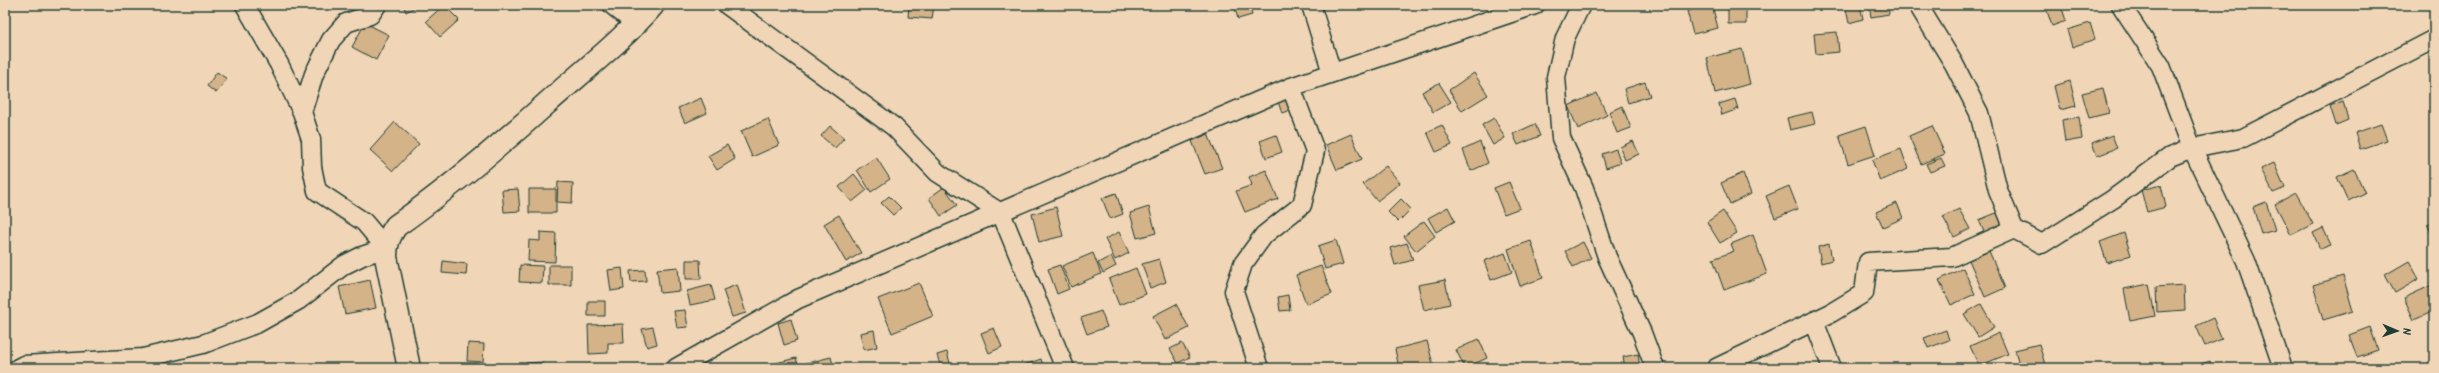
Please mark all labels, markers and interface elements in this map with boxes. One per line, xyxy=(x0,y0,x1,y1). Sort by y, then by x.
north arrow xyxy=(2377,311,2417,351)
text: N xyxy=(2397,328,2415,335)

